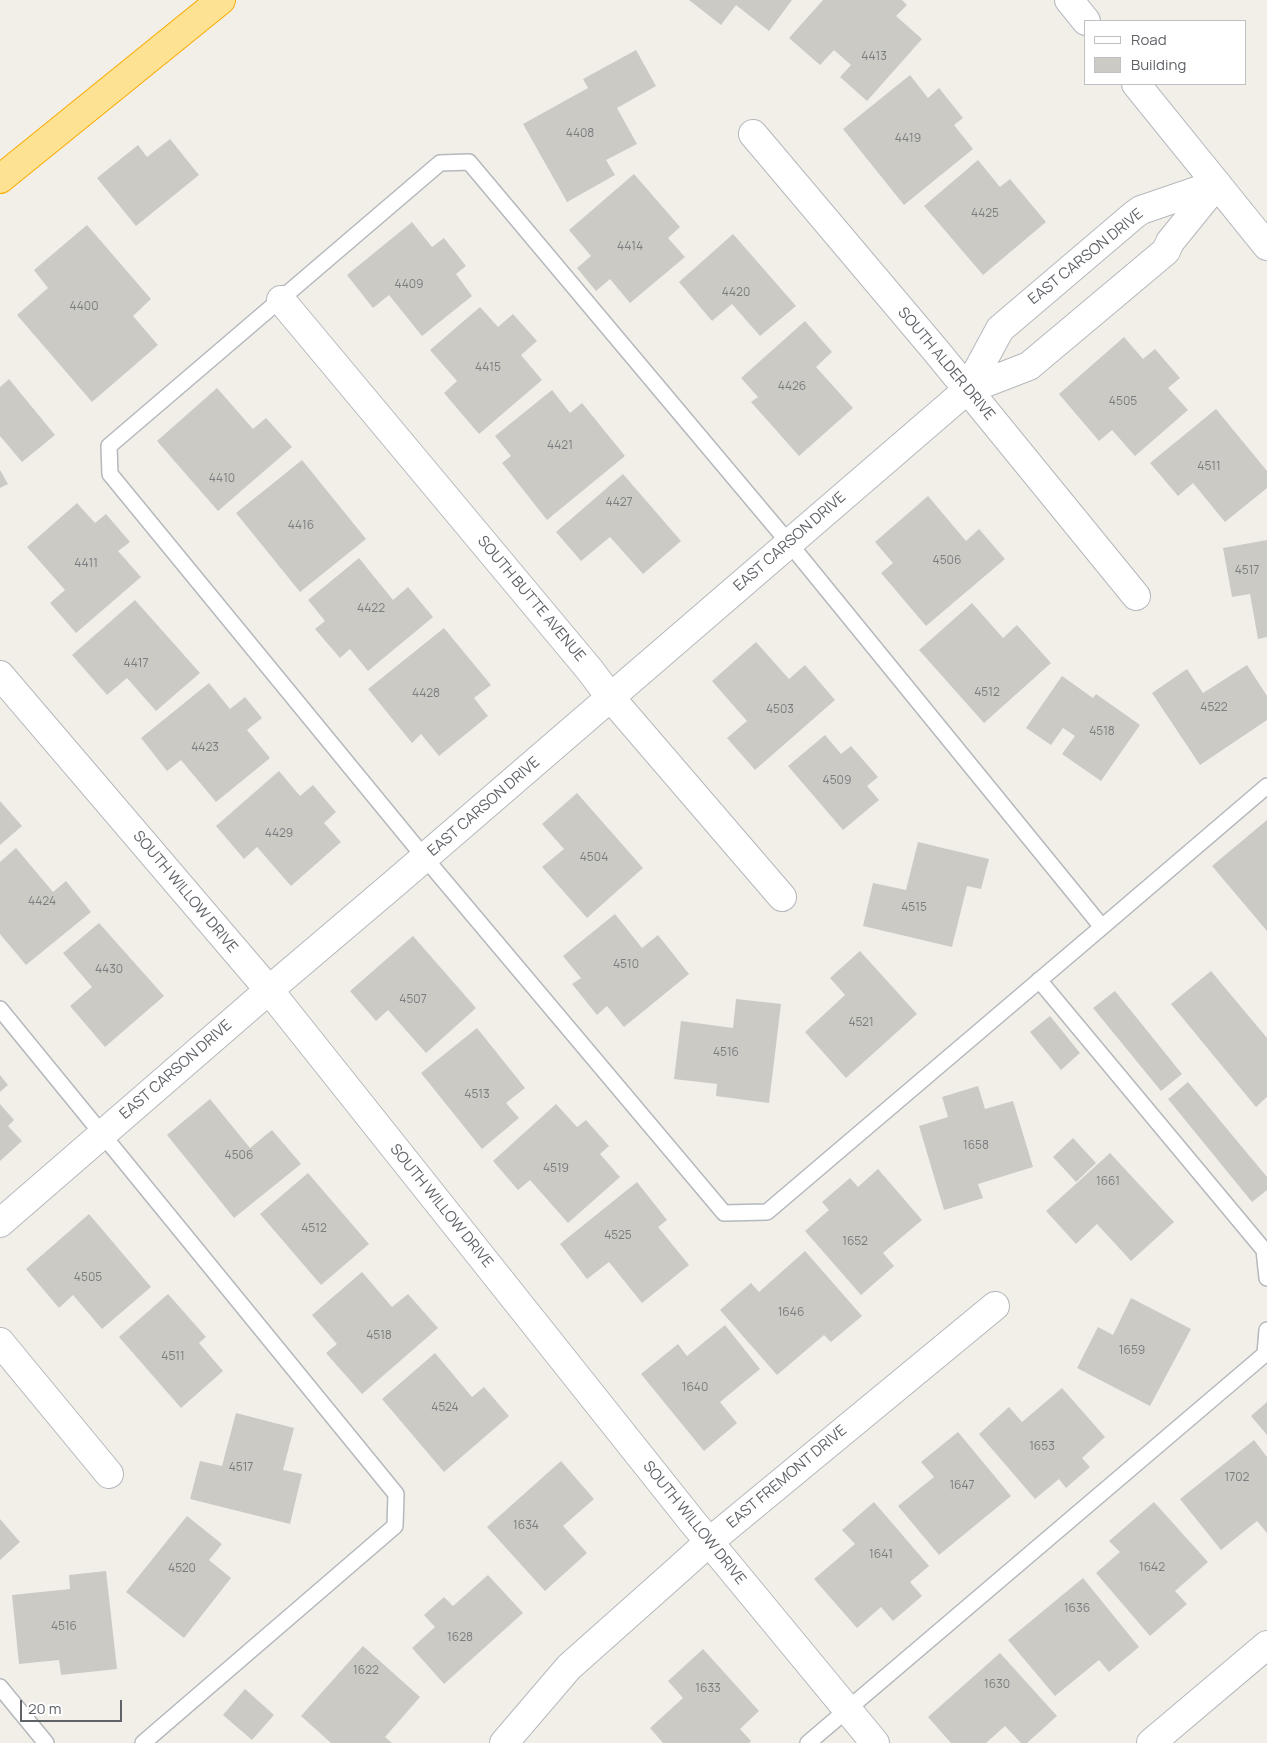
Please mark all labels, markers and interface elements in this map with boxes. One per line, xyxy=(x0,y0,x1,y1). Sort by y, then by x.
legend xyxy=(1084,20,1247,85)
text: Road xyxy=(1131,29,1167,50)
house number: 4413 xyxy=(861,50,887,64)
text: Building xyxy=(1131,54,1186,75)
house number: 4408 xyxy=(566,127,594,141)
house number: 4419 xyxy=(895,132,921,146)
street label: EAST CARSON DRIVE xyxy=(1025,205,1147,309)
house number: 4425 xyxy=(971,207,999,221)
house number: 4414 xyxy=(617,240,643,254)
house number: 4409 xyxy=(394,278,424,292)
house number: 4420 xyxy=(722,286,750,300)
house number: 4400 xyxy=(70,300,98,314)
street label: SOUTH ALDER DRIVE xyxy=(894,304,998,424)
house number: 4415 xyxy=(475,361,501,375)
house number: 4426 xyxy=(778,380,806,394)
house number: 4505 xyxy=(1109,395,1137,409)
house number: 4421 xyxy=(547,439,573,453)
house number: 4511 xyxy=(1197,460,1221,474)
house number: 4410 xyxy=(209,472,235,486)
street label: EAST CARSON DRIVE xyxy=(730,489,850,595)
house number: 4427 xyxy=(605,496,633,510)
house number: 4416 xyxy=(288,519,314,533)
street label: SOUTH BUTTE AVENUE xyxy=(473,533,589,665)
house number: 4506 xyxy=(933,554,961,568)
house number: 4411 xyxy=(74,557,98,571)
house number: 4517 xyxy=(1235,564,1259,578)
house number: 4422 xyxy=(357,602,385,616)
house number: 4417 xyxy=(124,657,148,671)
house number: 4512 xyxy=(974,686,1000,700)
house number: 4428 xyxy=(412,687,440,701)
house number: 4522 xyxy=(1200,701,1228,715)
house number: 4503 xyxy=(766,703,794,717)
house number: 4518 xyxy=(1089,725,1115,739)
house number: 4423 xyxy=(191,741,219,755)
street label: EAST CARSON DRIVE xyxy=(424,754,544,860)
house number: 4509 xyxy=(823,774,851,788)
street label: SOUTH WILLOW DRIVE xyxy=(129,827,241,957)
house number: 4429 xyxy=(265,827,293,841)
house number: 4504 xyxy=(580,851,608,865)
house number: 4424 xyxy=(28,895,56,909)
house number: 4515 xyxy=(901,901,927,915)
house number: 4510 xyxy=(613,958,639,972)
house number: 4430 xyxy=(95,963,123,977)
house number: 4507 xyxy=(399,993,427,1007)
house number: 4521 xyxy=(848,1016,874,1030)
street label: EAST CARSON DRIVE xyxy=(116,1017,236,1123)
house number: 4516 xyxy=(713,1046,739,1060)
house number: 4513 xyxy=(464,1088,490,1102)
house number: 1658 xyxy=(963,1139,989,1153)
street label: SOUTH WILLOW DRIVE xyxy=(386,1141,496,1271)
house number: 4506 xyxy=(225,1149,253,1163)
house number: 4519 xyxy=(543,1162,569,1176)
house number: 1661 xyxy=(1096,1175,1120,1189)
house number: 4512 xyxy=(301,1222,327,1236)
house number: 4525 xyxy=(604,1229,632,1243)
house number: 1652 xyxy=(842,1235,868,1249)
house number: 4505 xyxy=(74,1271,102,1285)
house number: 1646 xyxy=(778,1306,804,1320)
house number: 4518 xyxy=(366,1329,392,1343)
house number: 1659 xyxy=(1119,1344,1145,1358)
house number: 4511 xyxy=(161,1350,185,1364)
house number: 1640 xyxy=(682,1381,708,1395)
house number: 4524 xyxy=(431,1401,459,1415)
street label: EAST FREMONT DRIVE xyxy=(723,1422,851,1532)
house number: 1653 xyxy=(1029,1440,1055,1454)
street label: SOUTH WILLOW DRIVE xyxy=(639,1458,749,1588)
house number: 4517 xyxy=(229,1461,253,1475)
house number: 1702 xyxy=(1225,1471,1249,1485)
house number: 1647 xyxy=(949,1479,975,1493)
house number: 1634 xyxy=(513,1519,539,1533)
house number: 1641 xyxy=(869,1548,893,1562)
house number: 1642 xyxy=(1139,1561,1165,1575)
house number: 4520 xyxy=(168,1562,196,1576)
house number: 1636 xyxy=(1064,1602,1090,1616)
house number: 4516 xyxy=(51,1620,77,1634)
house number: 1628 xyxy=(447,1631,473,1645)
house number: 1622 xyxy=(353,1664,379,1678)
house number: 1630 xyxy=(984,1678,1010,1692)
house number: 1633 xyxy=(695,1682,721,1696)
scale bar xyxy=(22,1690,125,1722)
text: 20 m xyxy=(28,1698,61,1719)

